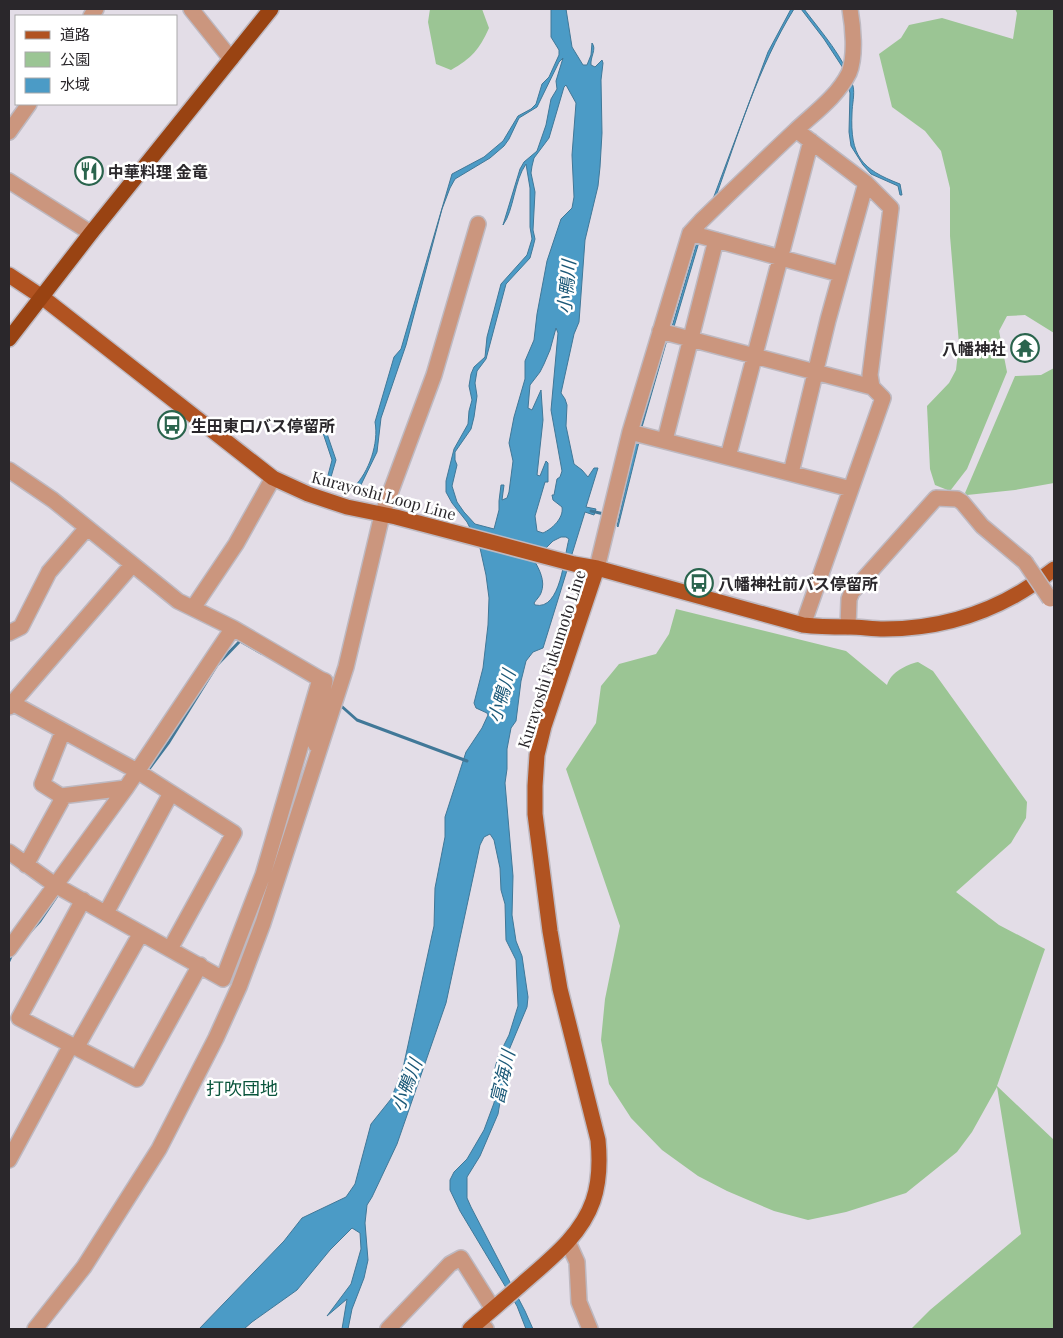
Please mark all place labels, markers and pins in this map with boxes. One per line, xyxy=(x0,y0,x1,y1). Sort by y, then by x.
restaurant icon: 中華料理 金竜 xyxy=(74,156,104,186)
place label: 中華料理 金竜 xyxy=(108,161,208,182)
temple icon: 八幡神社 xyxy=(1010,333,1040,363)
place label: 八幡神社 xyxy=(942,338,1006,359)
bus stop icon: 生田東口バス停留所 xyxy=(157,410,187,440)
place label: 生田東口バス停留所 xyxy=(191,415,335,436)
bus stop icon: 八幡神社前バス停留所 xyxy=(684,568,714,598)
place label: 八幡神社前バス停留所 xyxy=(718,573,878,594)

